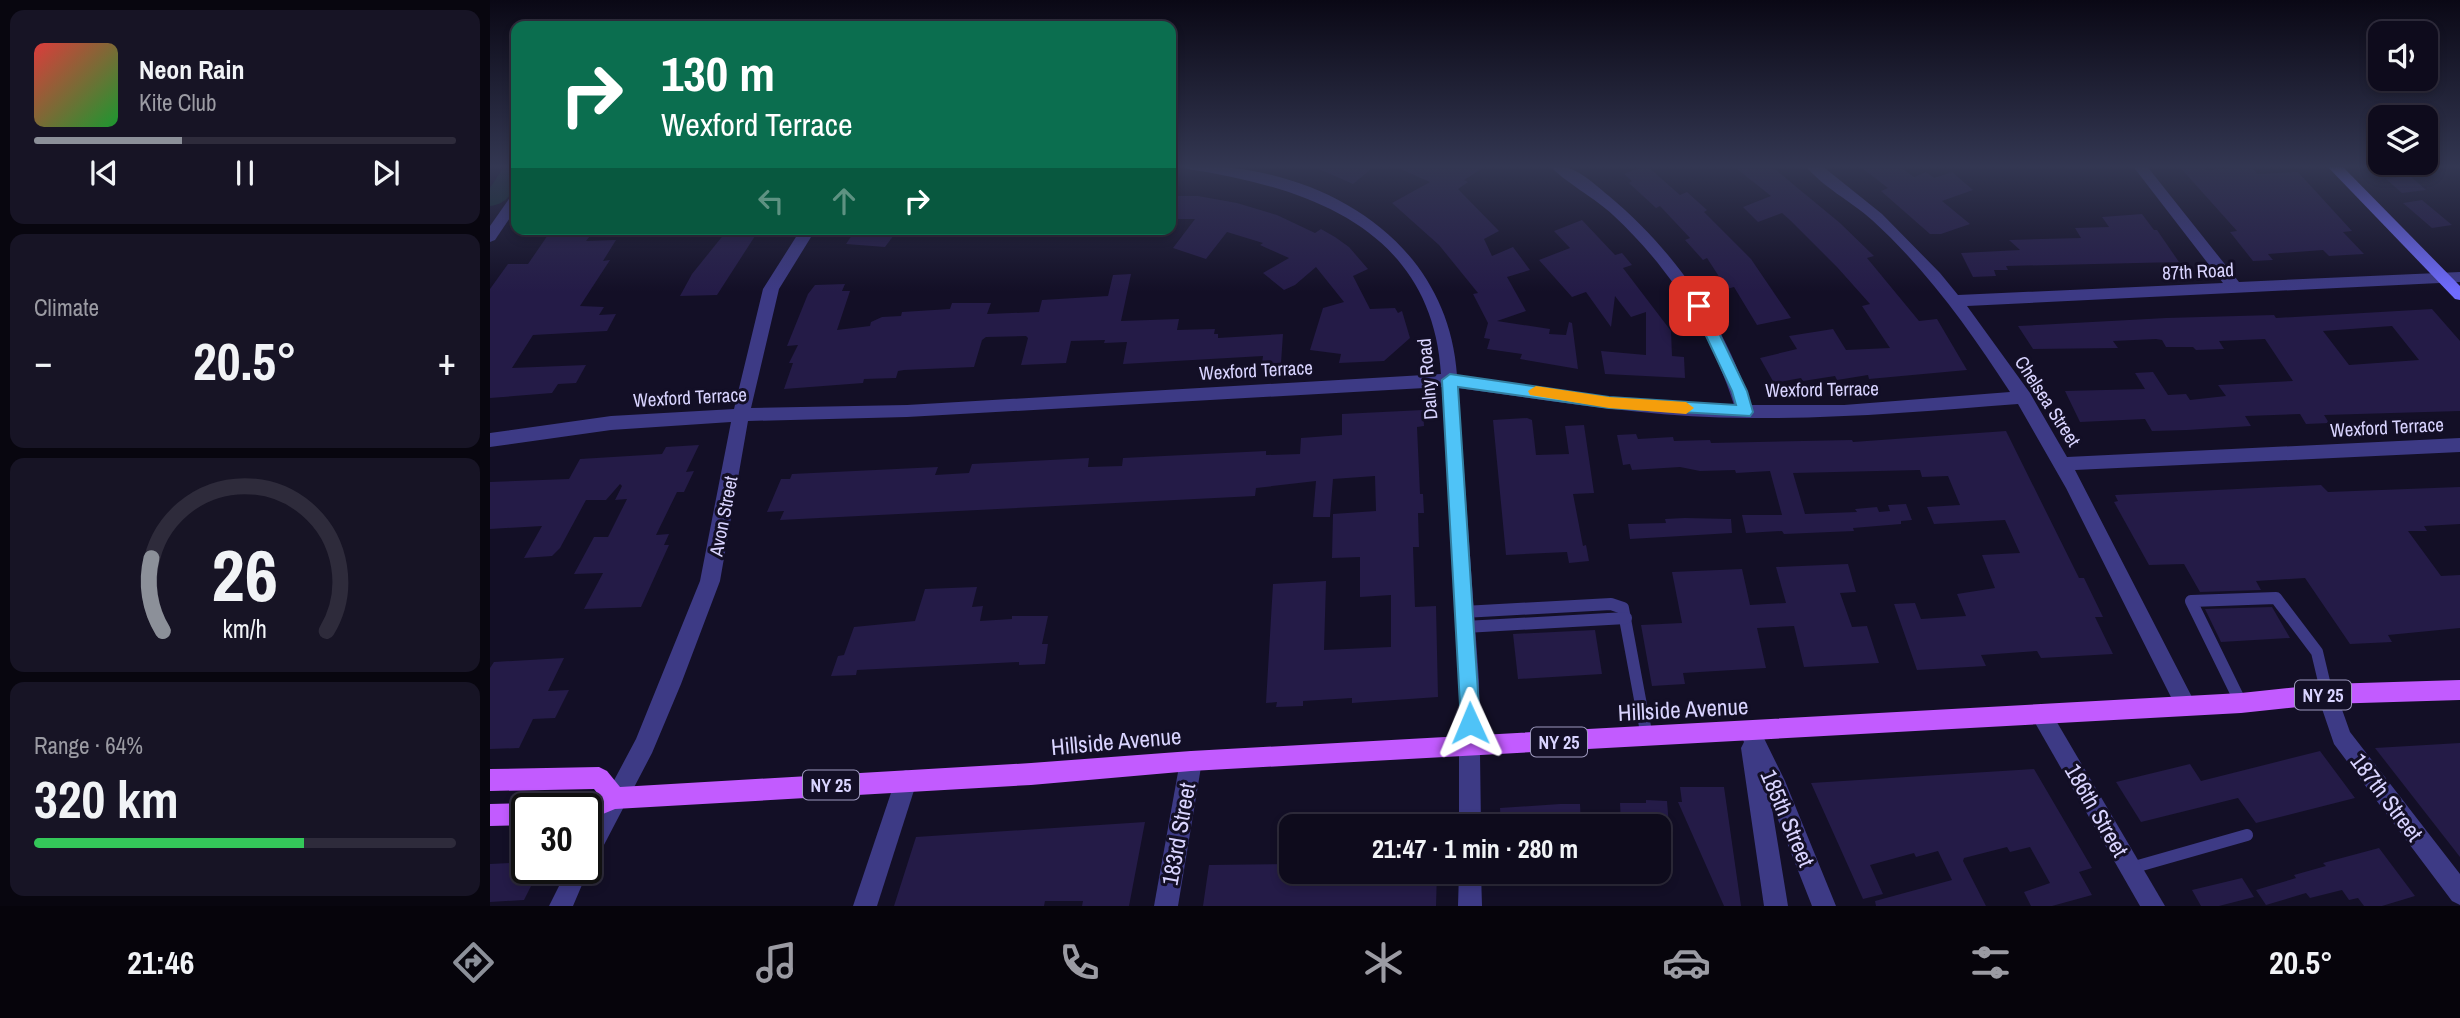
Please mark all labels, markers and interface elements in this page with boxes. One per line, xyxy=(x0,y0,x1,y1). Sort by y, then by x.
map controls xyxy=(2368,21,2438,175)
button: sound xyxy=(2368,21,2438,91)
text: 130 m xyxy=(661,40,775,106)
icon: right xyxy=(546,49,637,140)
text: Neon Rain xyxy=(139,52,244,87)
text: Kite Club xyxy=(139,87,217,118)
text: Wexford Terrace xyxy=(661,103,853,146)
button: layers xyxy=(2368,105,2438,175)
icon: previous xyxy=(85,154,123,192)
icon: pause xyxy=(226,154,264,192)
icon: next xyxy=(367,154,405,192)
icon: left xyxy=(752,182,790,220)
icon: ahead xyxy=(825,182,863,220)
icon: right xyxy=(898,182,936,220)
street label: 87th Road xyxy=(2161,256,2235,286)
pin xyxy=(1669,276,1729,336)
icon: arrive xyxy=(1680,287,1718,325)
text: Climate xyxy=(34,292,99,323)
text: 20.5° xyxy=(193,326,297,396)
text: − xyxy=(34,336,52,387)
text: + xyxy=(438,336,456,387)
street label: Dalny Road xyxy=(1411,337,1443,421)
street label: Chelsea Street xyxy=(2009,351,2087,452)
street label: Wexford Terrace xyxy=(1199,354,1313,386)
street label: Wexford Terrace xyxy=(1765,375,1879,403)
street label: Wexford Terrace xyxy=(633,381,747,413)
street label: Wexford Terrace xyxy=(2330,411,2444,443)
street label: Avon Street xyxy=(702,473,744,559)
text: 26 xyxy=(212,526,278,624)
text: km/h xyxy=(223,612,267,646)
road number: NY 25 xyxy=(2295,680,2351,710)
position arrow xyxy=(1433,686,1507,760)
street label: Hillside Avenue xyxy=(1617,690,1749,728)
street label: Hillside Avenue xyxy=(1050,720,1182,762)
road number: NY 25 xyxy=(1531,728,1587,756)
text: Range · 64% xyxy=(34,730,143,761)
street label: 187th Street xyxy=(2344,747,2430,847)
street label: 186th Street xyxy=(2058,758,2136,862)
text: 320 km xyxy=(34,764,179,834)
street label: 185th Street xyxy=(1754,765,1822,871)
road number: NY 25 xyxy=(803,770,859,800)
street label: 183rd Street xyxy=(1154,780,1202,888)
speed limit sign: 30 xyxy=(511,793,602,884)
text: 21:47 · 1 min · 280 m xyxy=(1372,831,1578,866)
icon: directions xyxy=(449,938,498,987)
icon: music xyxy=(752,938,801,987)
icon: phone xyxy=(1055,938,1104,987)
icon: climate xyxy=(1359,938,1408,987)
icon: car xyxy=(1662,938,1711,987)
icon: filters xyxy=(1966,938,2015,987)
text: 21:46 xyxy=(127,941,194,984)
text: 20.5° xyxy=(2269,941,2333,984)

